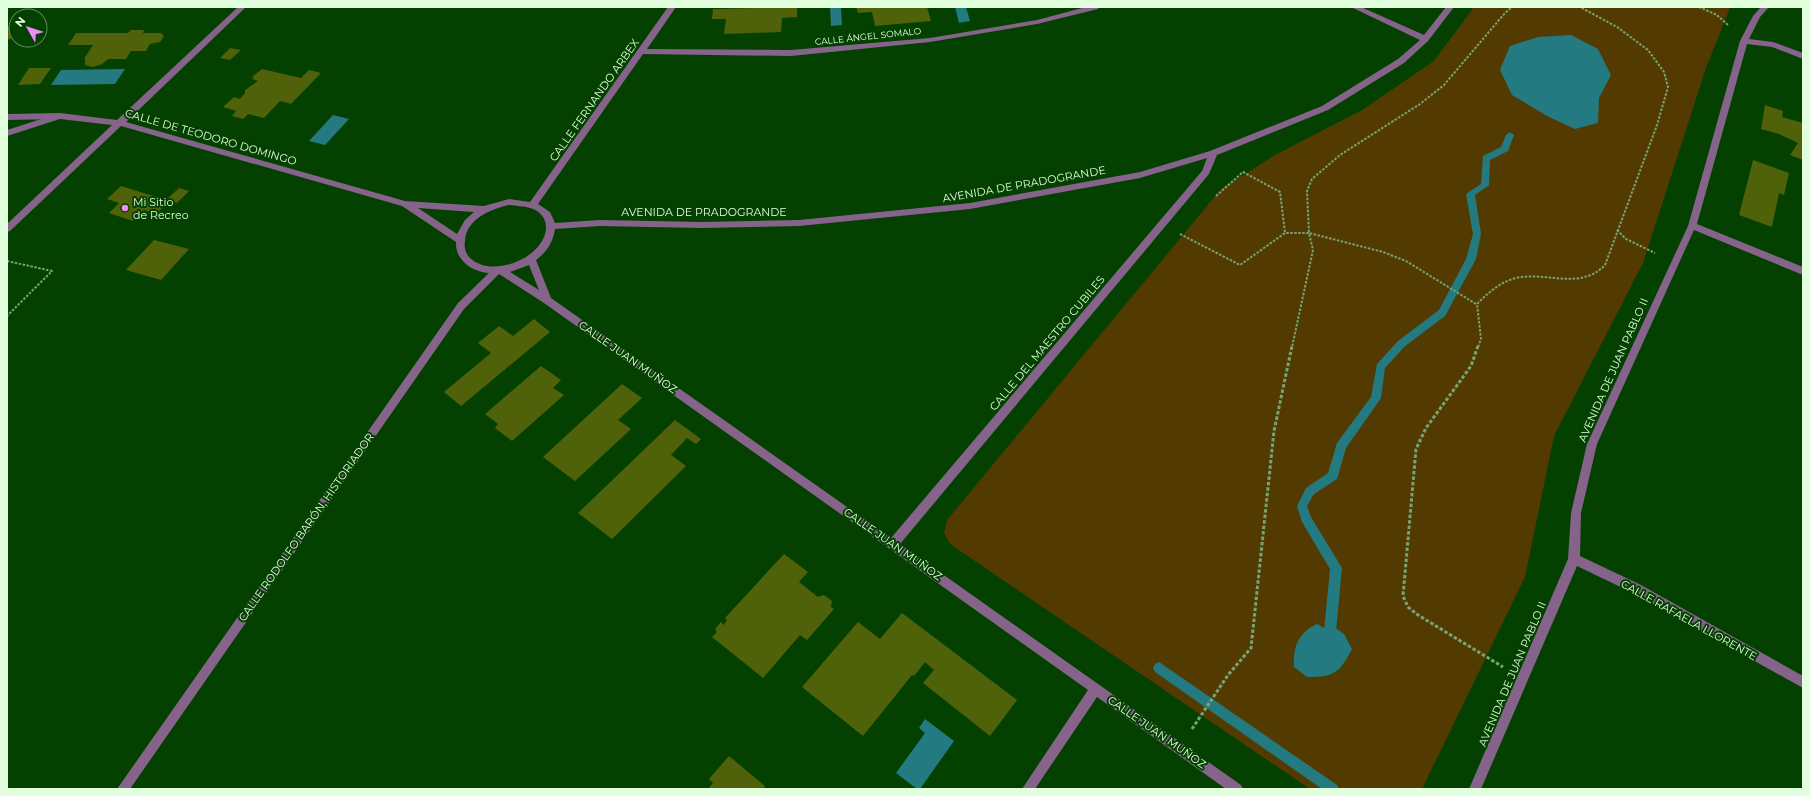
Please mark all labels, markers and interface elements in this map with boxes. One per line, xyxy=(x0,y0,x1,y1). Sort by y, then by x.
north arrow xyxy=(8,8,48,48)
text: N xyxy=(12,14,28,30)
street label: CALLE ÁNGEL SOMALO xyxy=(814,25,922,47)
street label: CALLE FERNANDO ARBEX xyxy=(546,35,642,164)
street label: CALLE DE TEODORO DOMINGO xyxy=(123,106,299,168)
street label: AVENIDA DE PRADOGRANDE xyxy=(941,163,1107,205)
place label: Mi Sitio de Recreo xyxy=(133,195,189,222)
marker: Mi Sitio de Recreo xyxy=(120,203,130,213)
street label: AVENIDA DE PRADOGRANDE xyxy=(621,205,787,219)
street label: CALLE DEL MAESTRO CUBILES xyxy=(986,272,1108,413)
street label: AVENIDA DE JUAN PABLO II xyxy=(1575,296,1651,444)
street label: CALLE JUAN MUÑOZ xyxy=(576,318,680,396)
street label: CALLE RODOLFO BARÓN, HISTORIADOR xyxy=(235,430,377,624)
street label: CALLE JUAN MUÑOZ xyxy=(841,505,945,583)
street label: CALLE RAFAELA LLORENTE xyxy=(1618,577,1760,663)
street label: AVENIDA DE JUAN PABLO II xyxy=(1475,599,1549,749)
street label: CALLE JUAN MUÑOZ xyxy=(1105,693,1209,771)

